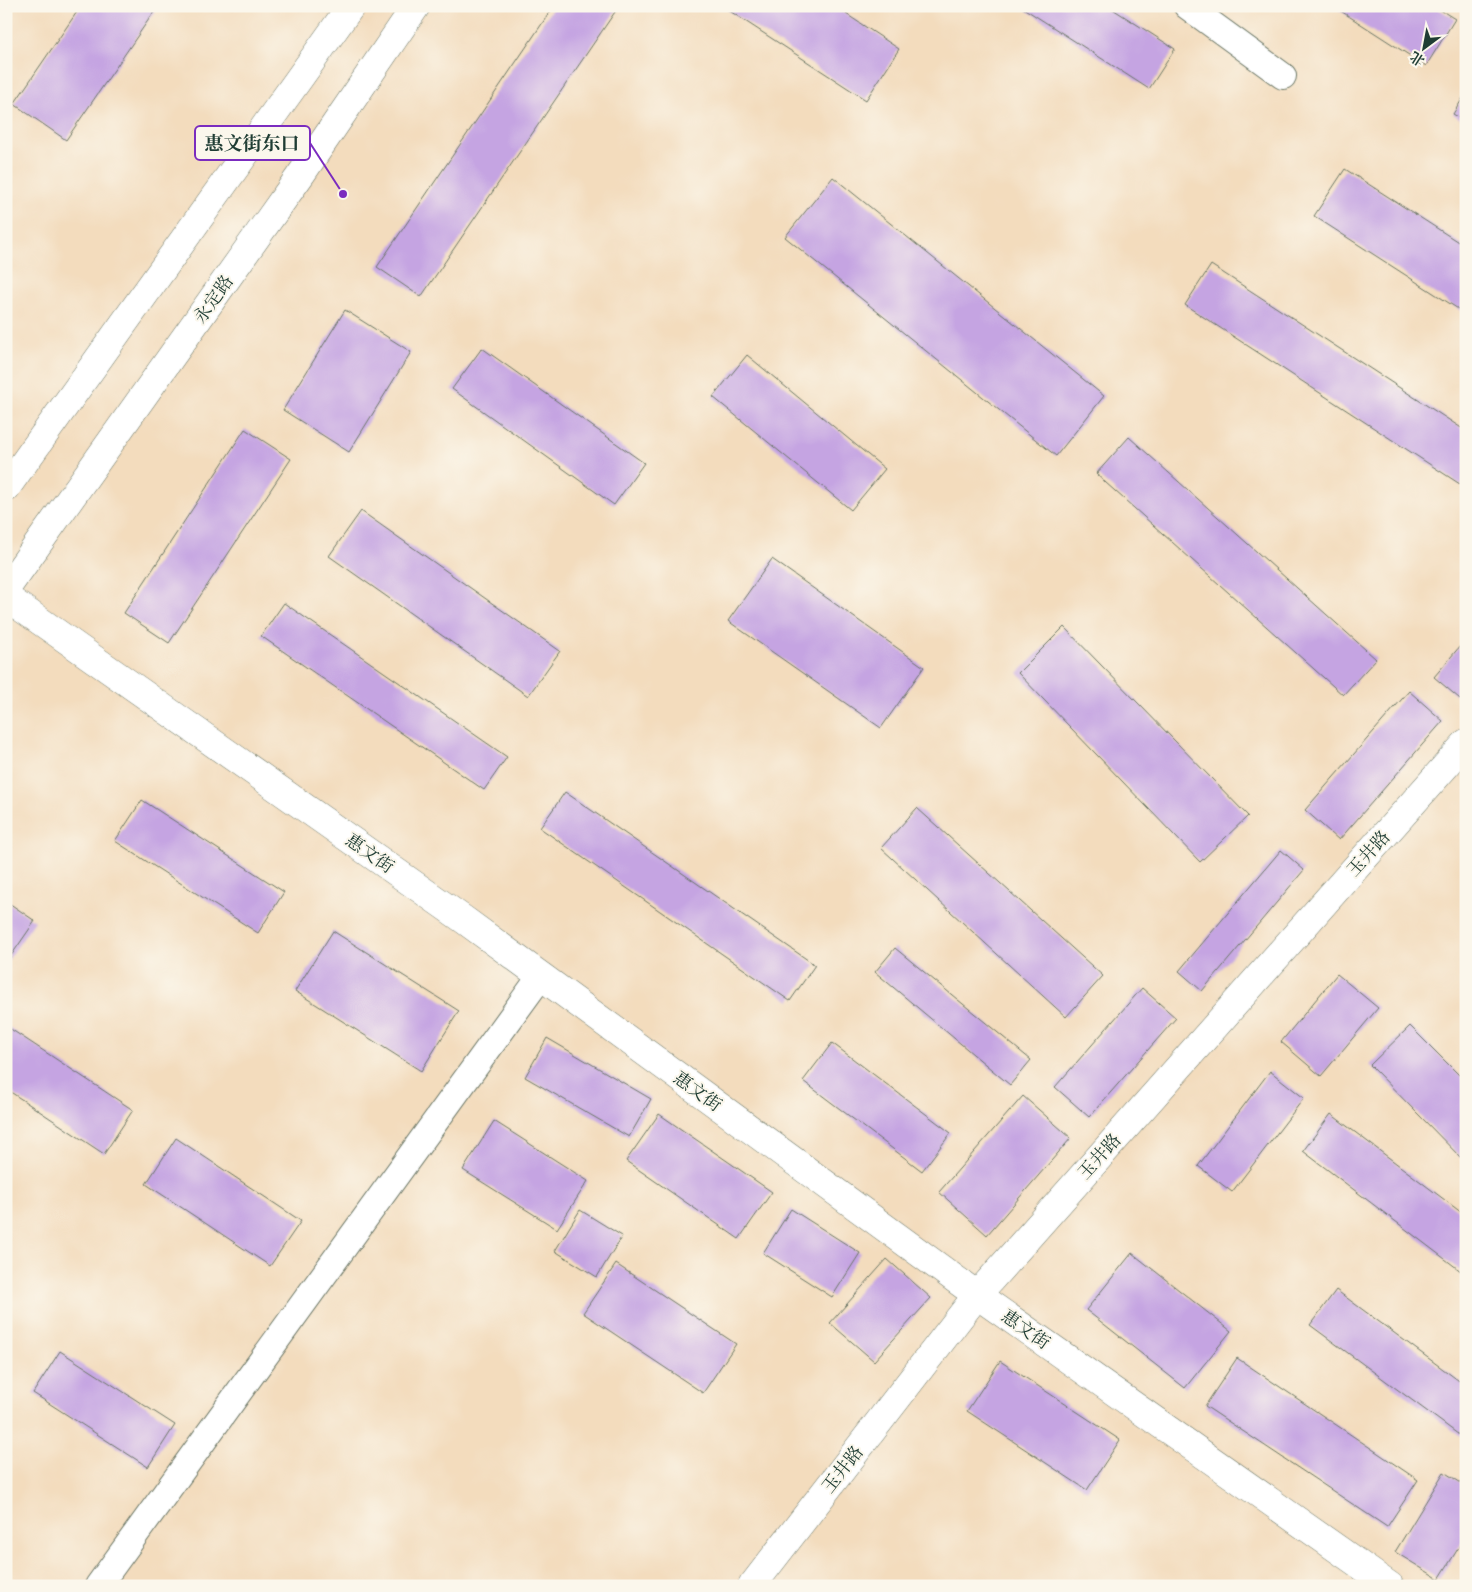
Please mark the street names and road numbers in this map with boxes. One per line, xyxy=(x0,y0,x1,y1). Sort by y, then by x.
street label: 永定路 xyxy=(188,270,238,328)
street label: 玉井路 xyxy=(1341,825,1395,881)
street label: 惠文街 xyxy=(341,828,399,878)
street label: 惠文街 xyxy=(669,1066,727,1116)
street label: 玉井路 xyxy=(1072,1128,1126,1184)
street label: 惠文街 xyxy=(997,1304,1055,1354)
street label: 玉井路 xyxy=(816,1441,868,1497)

